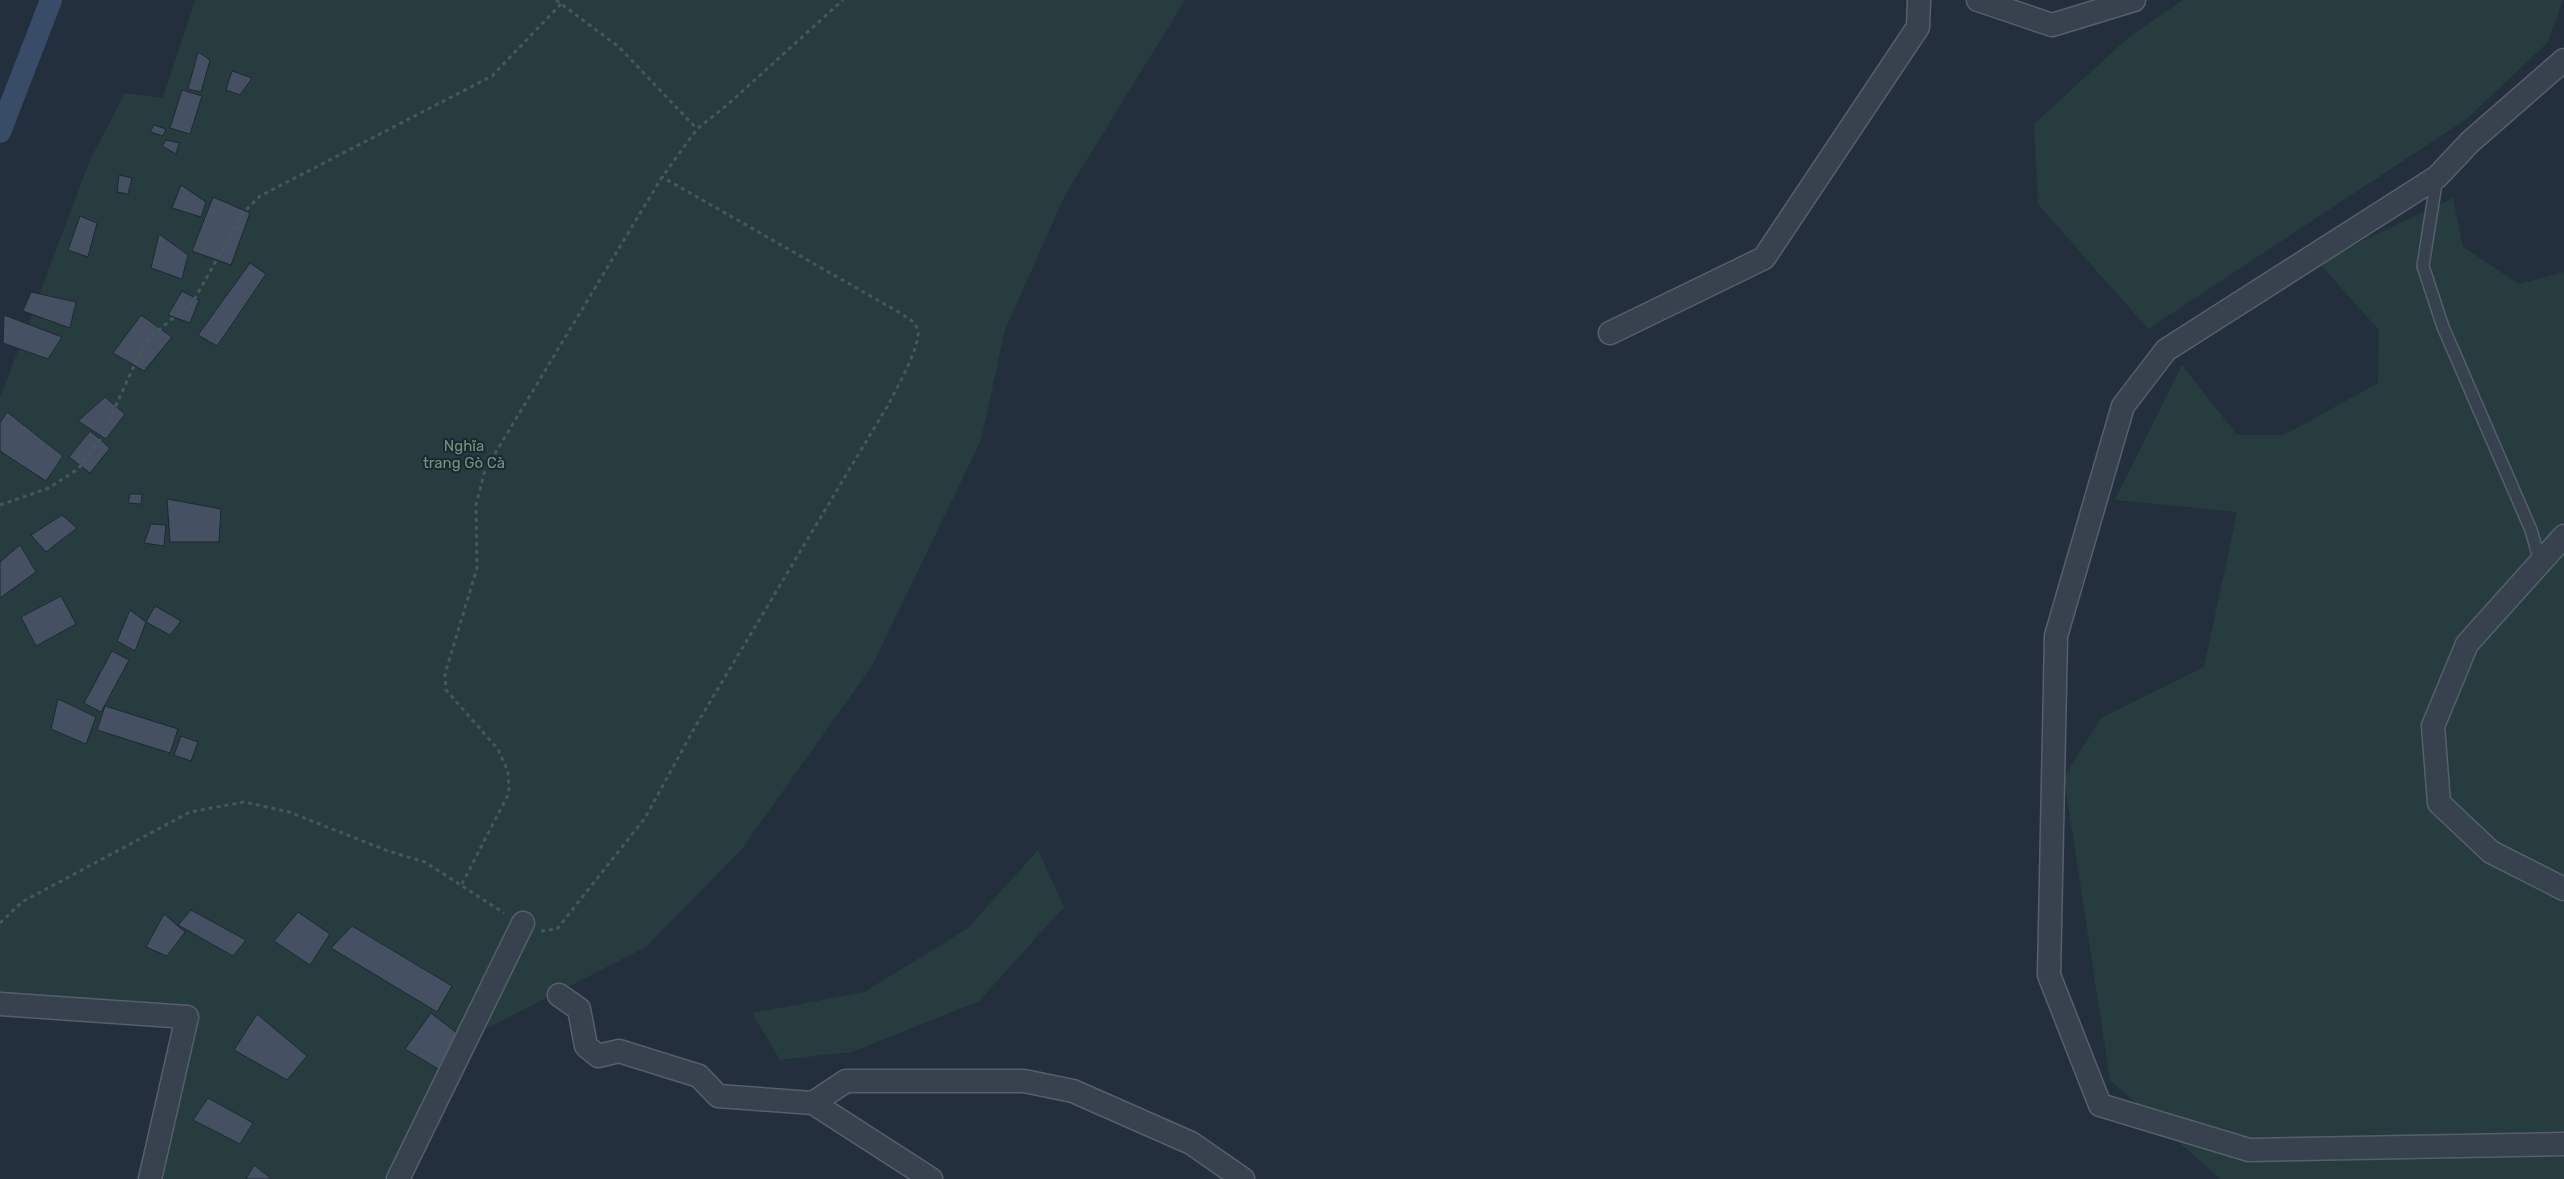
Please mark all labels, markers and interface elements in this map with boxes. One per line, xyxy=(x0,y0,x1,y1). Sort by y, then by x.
park label: Nghĩa trang Gò Cà xyxy=(423,437,505,472)

